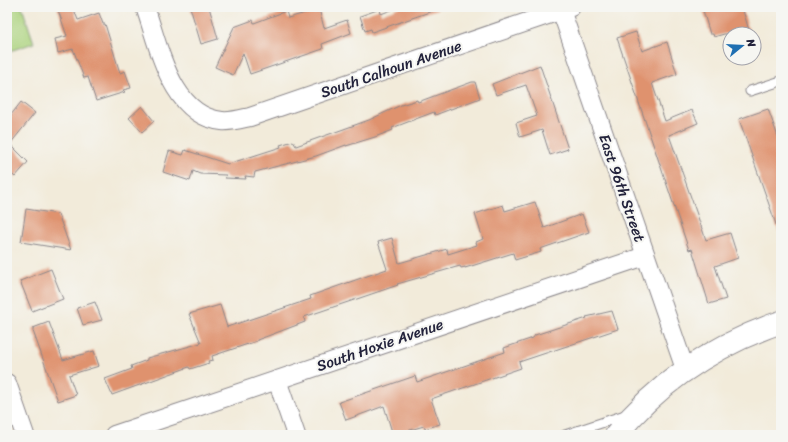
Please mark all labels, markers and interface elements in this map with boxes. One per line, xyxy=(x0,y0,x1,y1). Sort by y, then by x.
north arrow xyxy=(722,26,762,66)
street label: South Calhoun Avenue xyxy=(317,33,465,105)
text: N xyxy=(741,36,761,50)
street label: East 96th Street xyxy=(591,130,653,246)
street label: South Hoxie Avenue xyxy=(313,311,447,379)

